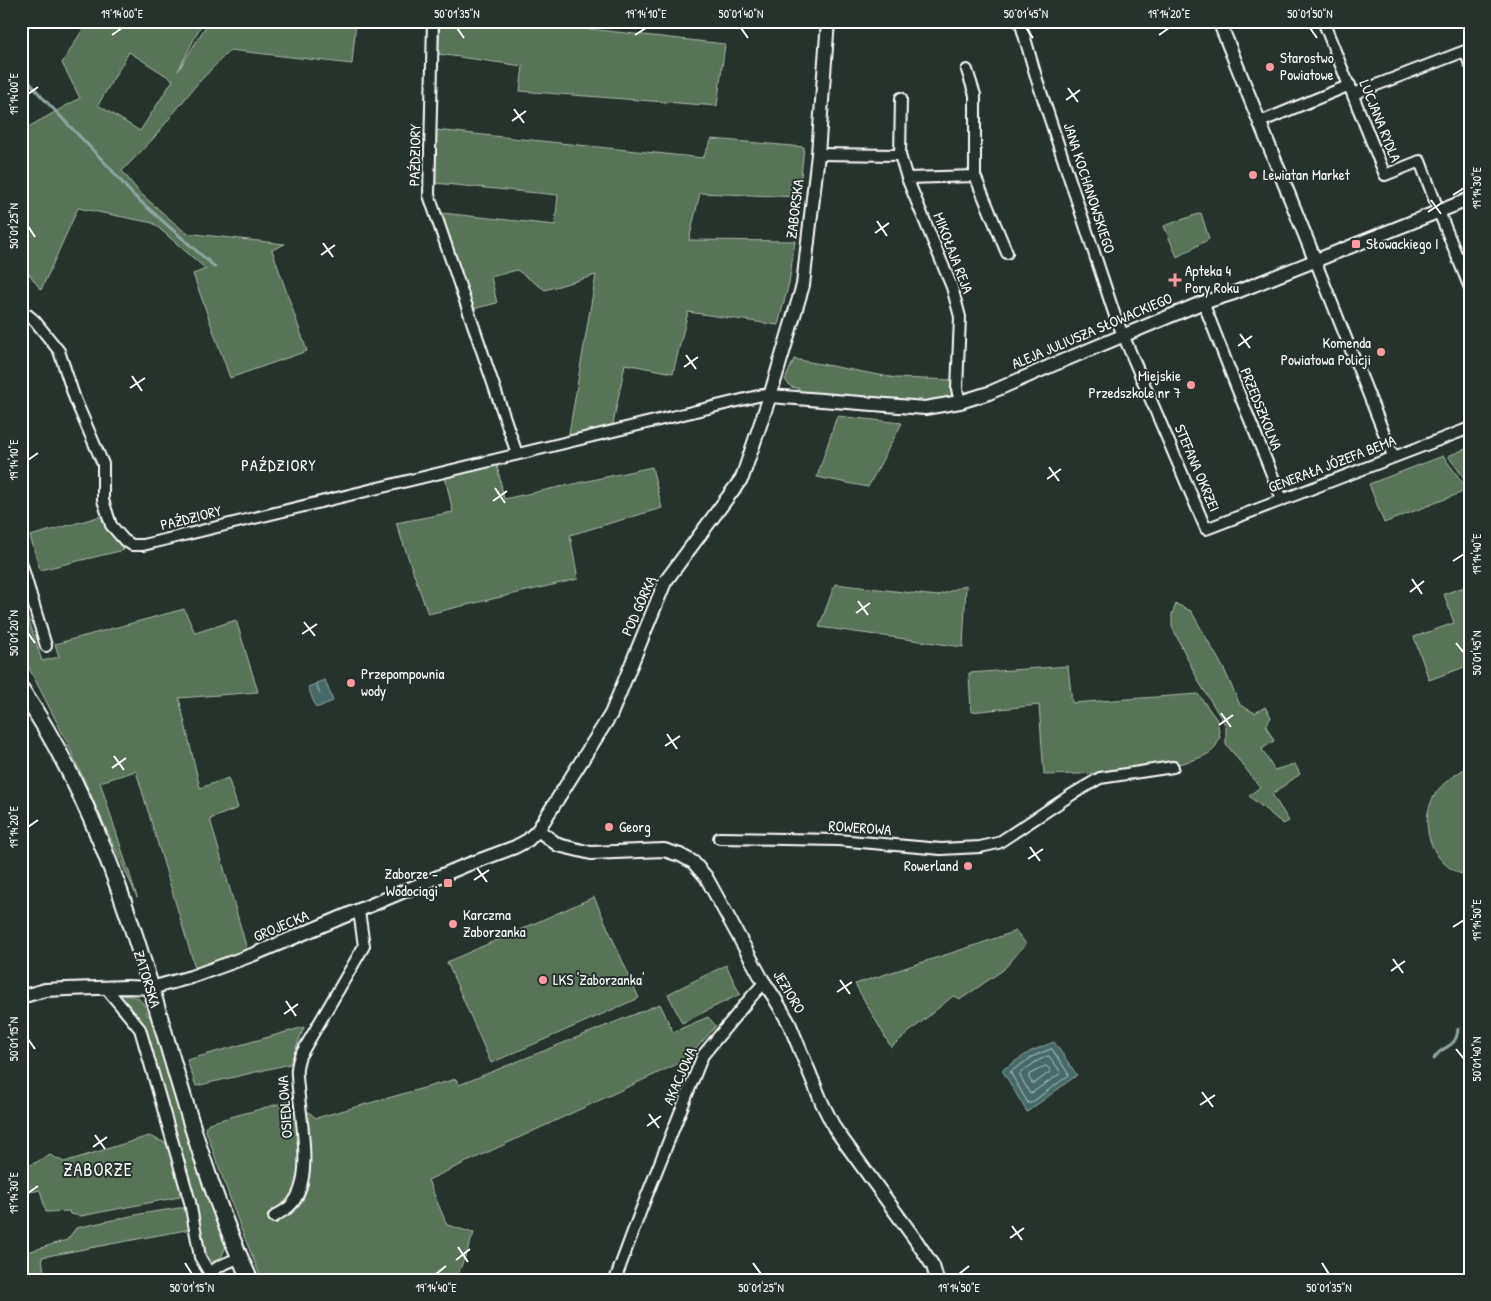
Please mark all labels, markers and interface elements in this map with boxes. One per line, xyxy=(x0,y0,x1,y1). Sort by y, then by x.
text: 19°14'00"E xyxy=(101,5,144,22)
text: 50°01'35"N xyxy=(434,5,480,22)
text: 19°14'10"E xyxy=(625,5,667,22)
text: 50°01'40"N xyxy=(719,5,763,22)
text: 50°01'45"N xyxy=(1004,5,1048,22)
text: 19°14'20"E xyxy=(1148,5,1191,22)
text: 50°01'50"N xyxy=(1287,5,1333,22)
place label: Starostwo Powiatowe xyxy=(1280,47,1334,85)
marker: Starostwo Powiatowe xyxy=(1264,61,1276,73)
text: 19°14'00"E xyxy=(5,72,22,115)
street label: LUCJANA RYDLA xyxy=(1354,76,1407,166)
street label: JANA KOCHANOWSKIEGO xyxy=(1058,120,1121,256)
street label: PAŹDZIORY xyxy=(403,123,426,186)
place label: Lewiatan Market xyxy=(1263,164,1351,185)
text: 19°14'30"E xyxy=(1468,166,1485,209)
marker: Lewiatan Market xyxy=(1247,169,1259,181)
street label: ZABORSKA xyxy=(780,177,809,240)
text: 50°01'25"N xyxy=(5,203,22,249)
street label: MIKOŁAJA REJA xyxy=(928,209,979,297)
place label: Słowackiego I xyxy=(1366,233,1439,254)
marker: Słowackiego I xyxy=(1350,238,1362,250)
place label: Apteka 4 Pory Roku xyxy=(1185,260,1239,298)
marker: Apteka 4 Pory Roku xyxy=(1169,274,1181,286)
street label: ALEJA JULIUSZA SŁOWACKIEGO xyxy=(1008,287,1175,374)
place label: Komenda Powiatowa Policji xyxy=(1281,332,1371,370)
marker: Komenda Powiatowa Policji xyxy=(1375,346,1387,358)
place label: Miejskie Przedszkole nr 7 xyxy=(1088,365,1181,403)
street label: PRZEDSZKOLNA xyxy=(1235,365,1288,454)
marker: Miejskie Przedszkole nr 7 xyxy=(1185,379,1197,391)
street label: STEFANA OKRZEI xyxy=(1170,421,1225,515)
street label: GENERAŁA JÓZEFA BEMA xyxy=(1265,429,1399,498)
text: 19°14'10"E xyxy=(5,439,22,481)
district label: PAŹDZIORY xyxy=(241,454,317,476)
street label: PAŹDZIORY xyxy=(158,500,224,535)
text: 19°14'40"E xyxy=(1468,533,1485,575)
street label: POD GÓRKĄ xyxy=(616,571,662,639)
text: 50°01'20"N xyxy=(5,610,22,656)
text: 50°01'45"N xyxy=(1468,631,1485,675)
place label: Przepompownia wody xyxy=(361,663,445,701)
marker: Przepompownia wody xyxy=(345,677,357,689)
text: 19°14'20"E xyxy=(5,805,22,848)
street label: ROWEROWA xyxy=(828,815,893,840)
place label: Georg xyxy=(619,816,651,837)
marker: Georg xyxy=(603,821,615,833)
place label: Rowerland xyxy=(904,855,958,876)
marker: Rowerland xyxy=(962,860,974,872)
place label: Zaborze - Wodociągi xyxy=(385,863,438,901)
marker: Zaborze - Wodociągi xyxy=(442,877,454,889)
text: 19°14'50"E xyxy=(1468,898,1485,941)
street label: GROJECKA xyxy=(250,904,312,947)
place label: Karczma Zaborzanka xyxy=(463,904,526,942)
marker: Karczma Zaborzanka xyxy=(447,918,459,930)
street label: ZATORSKA xyxy=(129,947,166,1011)
street label: JEZIORO xyxy=(768,966,810,1017)
place label: LKS 'Zaborzanka' xyxy=(553,969,644,990)
marker: LKS 'Zaborzanka' xyxy=(537,974,549,986)
text: 50°01'15"N xyxy=(5,1017,22,1061)
text: 50°01'40"N xyxy=(1468,1037,1485,1081)
street label: AKACJOWA xyxy=(658,1043,702,1108)
street label: OSIEDLOWA xyxy=(272,1074,297,1139)
district label: ZABORZE xyxy=(63,1157,133,1182)
text: 19°14'30"E xyxy=(5,1171,22,1214)
text: 50°01'15"N xyxy=(170,1279,214,1296)
text: 19°14'40"E xyxy=(415,1279,457,1296)
text: 50°01'25"N xyxy=(738,1279,784,1296)
text: 19°14'50"E xyxy=(938,1279,981,1296)
text: 50°01'35"N xyxy=(1306,1279,1352,1296)

